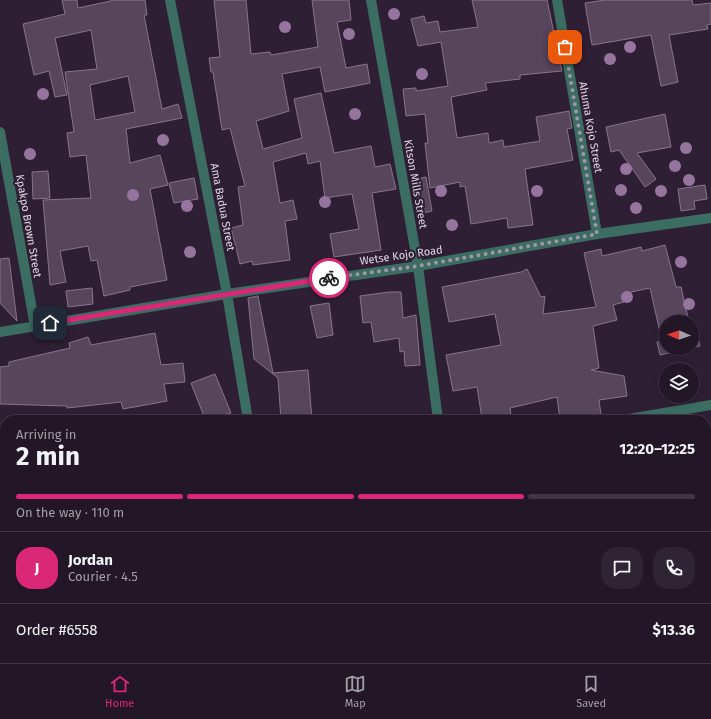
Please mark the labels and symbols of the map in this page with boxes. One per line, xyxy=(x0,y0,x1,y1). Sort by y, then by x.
pin xyxy=(548,30,582,64)
street label: Ahuma Kojo Street xyxy=(576,80,605,174)
street label: Kitson Mills Street xyxy=(401,138,430,230)
street label: Ama Badua Street xyxy=(208,162,237,252)
street label: Kpakpo Brown Street xyxy=(13,173,44,279)
street label: Wetse Kojo Road xyxy=(359,243,443,268)
courier xyxy=(309,258,349,298)
pin xyxy=(33,306,67,340)
north arrow xyxy=(659,315,699,355)

